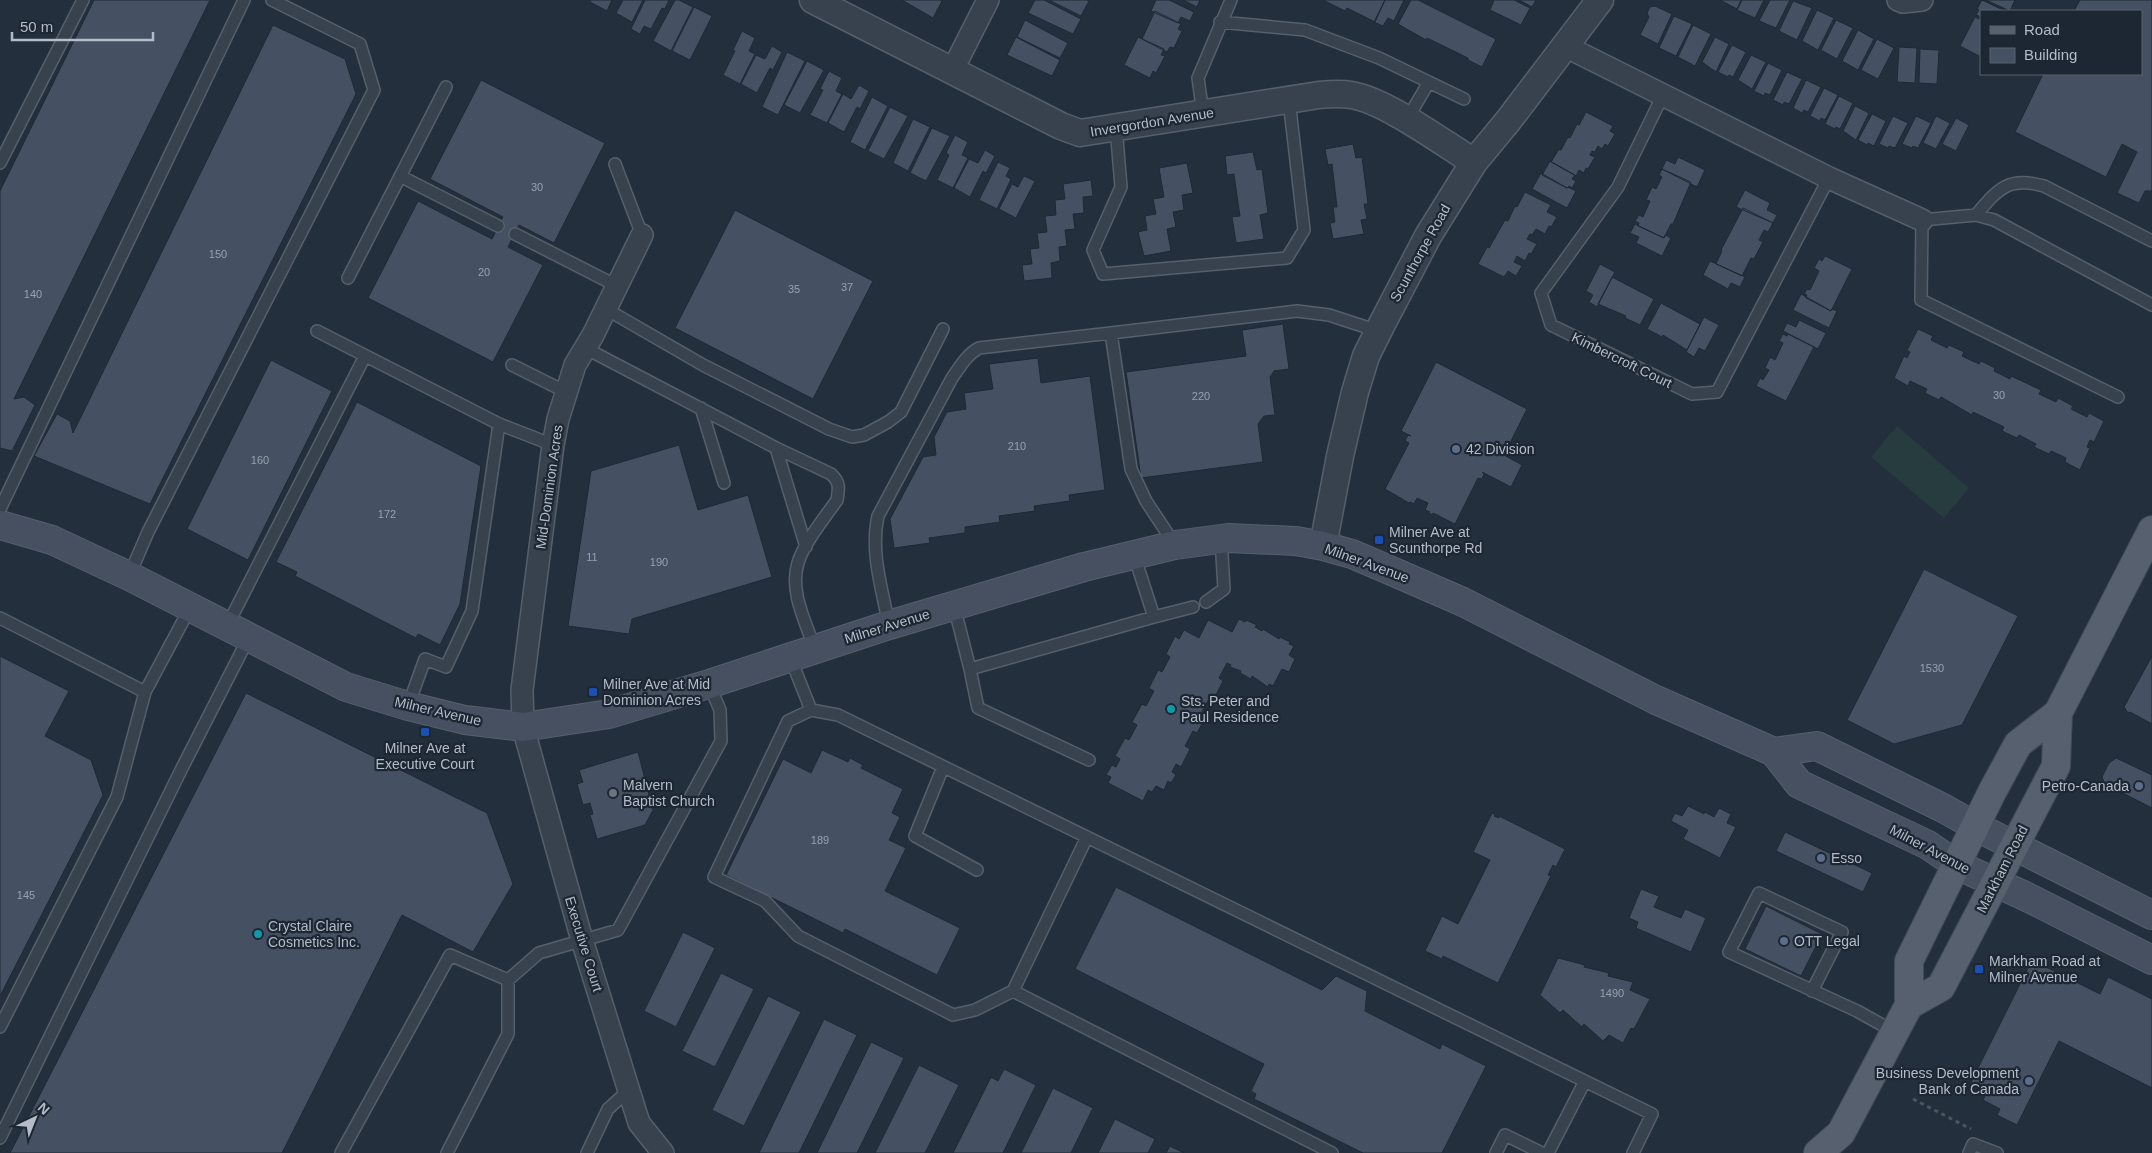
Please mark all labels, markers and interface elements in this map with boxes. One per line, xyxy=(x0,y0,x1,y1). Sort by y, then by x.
scale bar xyxy=(12,10,154,42)
legend xyxy=(1980,10,2142,75)
text: 50 m xyxy=(20,18,53,35)
text: Road xyxy=(2024,21,2060,38)
text: Building xyxy=(2024,46,2077,63)
street label: Invergordon Avenue xyxy=(1089,104,1215,140)
house number: 30 xyxy=(531,181,543,193)
street label: Scunthorpe Road xyxy=(1387,201,1453,305)
house number: 150 xyxy=(209,248,227,260)
house number: 20 xyxy=(478,266,490,278)
house number: 37 xyxy=(841,281,853,293)
house number: 35 xyxy=(788,283,800,295)
house number: 140 xyxy=(24,288,42,300)
street label: Kimbercroft Court xyxy=(1569,329,1675,391)
house number: 30 xyxy=(1993,389,2005,401)
house number: 220 xyxy=(1192,390,1210,402)
street label: Mid-Dominion Acres xyxy=(532,424,566,550)
house number: 210 xyxy=(1008,440,1026,452)
place label: 42 Division xyxy=(1466,441,1534,457)
marker: 42 Division xyxy=(1450,443,1462,455)
house number: 160 xyxy=(251,454,269,466)
house number: 172 xyxy=(378,508,396,520)
place label: Milner Ave at Scunthorpe Rd xyxy=(1389,524,1482,556)
marker: Milner Ave at Scunthorpe Rd xyxy=(1373,534,1385,546)
street label: Milner Avenue xyxy=(1323,540,1411,586)
house number: 11 xyxy=(586,551,598,563)
house number: 190 xyxy=(650,556,668,568)
street label: Milner Avenue xyxy=(842,605,932,647)
house number: 1530 xyxy=(1920,662,1944,674)
place label: Milner Ave at Mid Dominion Acres xyxy=(603,676,710,708)
marker: Milner Ave at Mid Dominion Acres xyxy=(587,686,599,698)
street label: Milner Avenue xyxy=(393,693,483,729)
place label: Sts. Peter and Paul Residence xyxy=(1181,693,1279,725)
marker: Sts. Peter and Paul Residence xyxy=(1165,703,1177,715)
marker: Milner Ave at Executive Court xyxy=(419,726,431,738)
place label: Milner Ave at Executive Court xyxy=(376,740,475,772)
place label: Malvern Baptist Church xyxy=(623,777,715,809)
place label: Petro-Canada xyxy=(2042,778,2129,794)
marker: Petro-Canada xyxy=(2133,780,2145,792)
marker: Malvern Baptist Church xyxy=(607,787,619,799)
street label: Milner Avenue xyxy=(1887,821,1973,877)
street label: Markham Road xyxy=(1973,823,2031,915)
house number: 189 xyxy=(811,834,829,846)
place label: Esso xyxy=(1831,850,1862,866)
marker: Esso xyxy=(1815,852,1827,864)
house number: 145 xyxy=(17,889,35,901)
street label: Executive Court xyxy=(562,894,606,994)
place label: Crystal Claire Cosmetics Inc. xyxy=(268,918,360,950)
marker: Crystal Claire Cosmetics Inc. xyxy=(252,928,264,940)
place label: OTT Legal xyxy=(1794,933,1860,949)
marker: OTT Legal xyxy=(1778,935,1790,947)
place label: Markham Road at Milner Avenue xyxy=(1989,953,2100,985)
marker: Markham Road at Milner Avenue xyxy=(1973,963,1985,975)
house number: 1490 xyxy=(1600,987,1624,999)
place label: Business Development Bank of Canada xyxy=(1876,1065,2019,1097)
marker: Business Development Bank of Canada xyxy=(2023,1075,2035,1087)
north arrow xyxy=(10,1093,60,1143)
text: N xyxy=(35,1099,53,1118)

